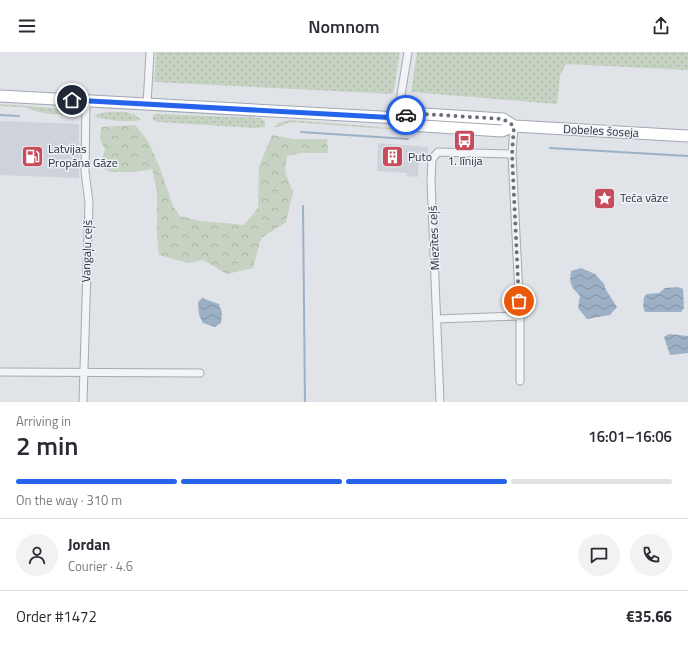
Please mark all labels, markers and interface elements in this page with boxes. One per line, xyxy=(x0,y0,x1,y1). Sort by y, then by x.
text: Nomnom xyxy=(308,13,380,40)
icon: menu xyxy=(16,15,38,37)
icon: share xyxy=(650,15,672,37)
pin xyxy=(55,83,89,117)
icon: home xyxy=(61,89,83,111)
courier xyxy=(386,95,426,135)
icon: car xyxy=(395,104,417,126)
street label: Dobeles šoseja xyxy=(563,119,639,142)
bus stop icon: 1. līnija xyxy=(452,127,478,153)
place label: Latvijas Propāna Gāze xyxy=(48,139,118,172)
fuel station icon: Latvijas Propāna Gāze xyxy=(20,143,46,169)
building icon: Puto xyxy=(379,144,405,170)
place label: Puto xyxy=(408,147,432,166)
place label: 1. līnija xyxy=(447,151,483,170)
place icon: Teča vāze xyxy=(591,185,617,211)
place label: Teča vāze xyxy=(620,188,668,207)
street label: Miezītes ceļš xyxy=(423,205,444,271)
street label: Vangaļu ceļš xyxy=(76,219,97,283)
pin xyxy=(502,284,536,318)
icon: bag xyxy=(508,290,530,312)
text: Arriving in xyxy=(16,411,71,431)
text: 16:01–16:06 xyxy=(588,425,672,448)
text: 2 min xyxy=(16,426,79,465)
text: On the way · 310 m xyxy=(16,490,122,510)
text: Jordan xyxy=(68,533,110,556)
button: person xyxy=(16,534,58,576)
button: chat xyxy=(578,534,620,576)
button: phone xyxy=(630,534,672,576)
text: Courier · 4.6 xyxy=(68,556,133,576)
text: Order #1472 xyxy=(16,605,97,628)
text: €35.66 xyxy=(626,605,672,628)

